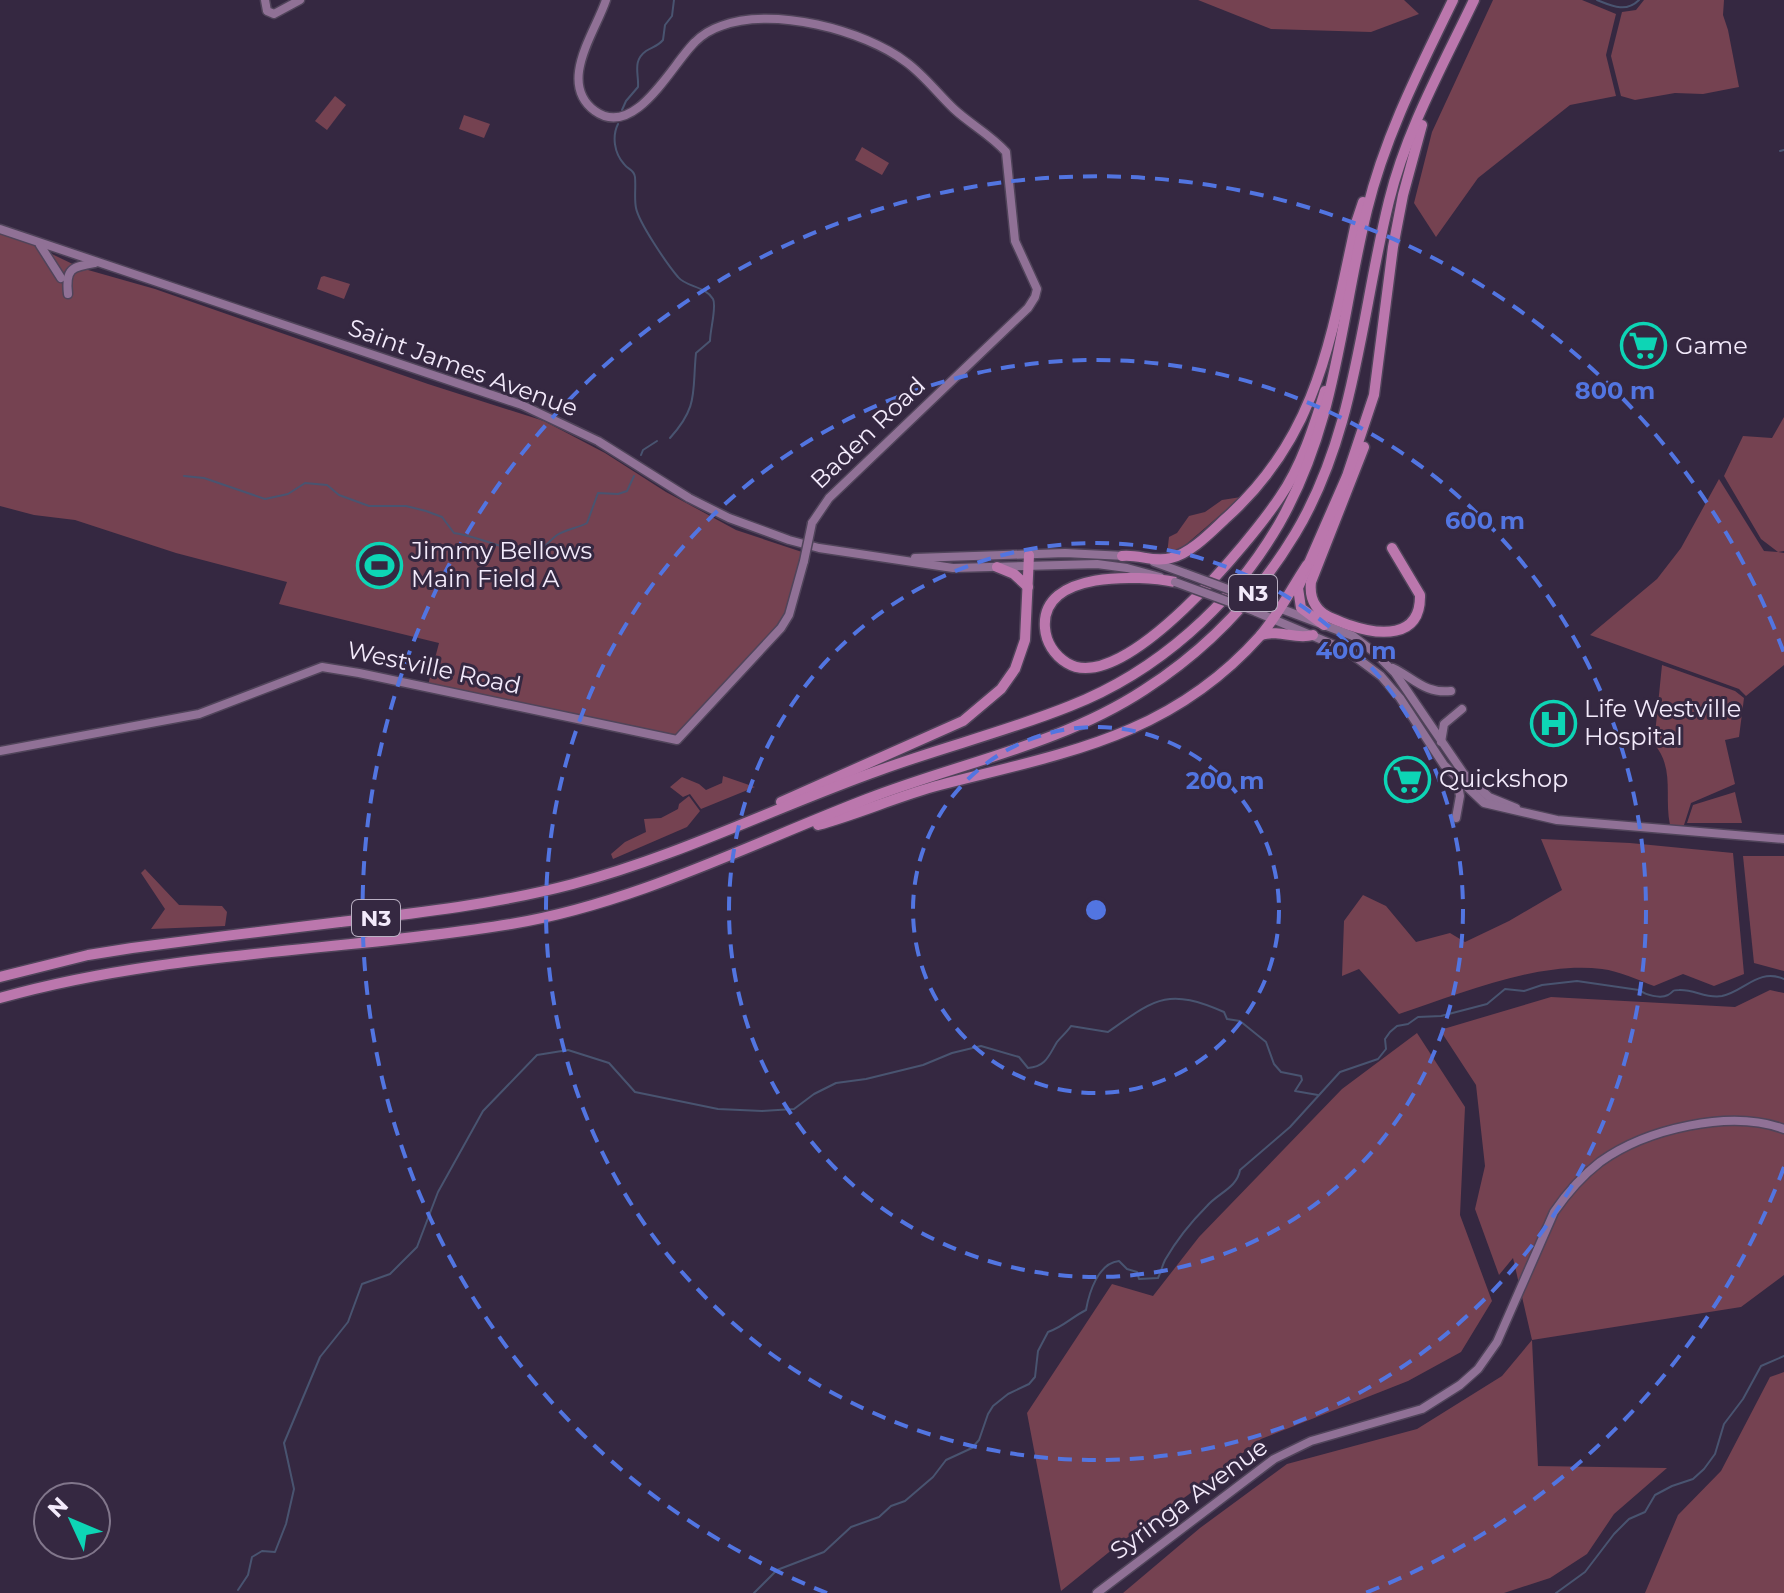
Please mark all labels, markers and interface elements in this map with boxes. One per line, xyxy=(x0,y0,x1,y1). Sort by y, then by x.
street label: Saint James Avenue xyxy=(344,312,582,423)
supermarket icon: Game xyxy=(1620,322,1668,370)
place label: Game xyxy=(1675,331,1748,360)
street label: Baden Road xyxy=(804,371,931,495)
text: 800 m xyxy=(1575,376,1655,405)
text: 600 m xyxy=(1445,506,1525,535)
place label: Jimmy Bellows Main Field A xyxy=(410,536,592,593)
sports icon: Jimmy Bellows Main Field A xyxy=(356,541,404,589)
road number: N3 xyxy=(1229,575,1277,611)
street label: Westville Road xyxy=(345,635,524,700)
text: 400 m xyxy=(1315,636,1397,665)
place label: Life Westville Hospital xyxy=(1584,694,1741,751)
hospital icon: Life Westville Hospital xyxy=(1529,699,1577,747)
supermarket icon: Quickshop xyxy=(1384,755,1432,803)
place label: Quickshop xyxy=(1439,764,1568,793)
text: 200 m xyxy=(1186,766,1264,795)
centre of rings xyxy=(1082,896,1110,924)
road number: N3 xyxy=(352,900,400,936)
street label: Syringa Avenue xyxy=(1104,1432,1273,1565)
north arrow xyxy=(32,1481,112,1561)
text: N xyxy=(42,1492,74,1523)

